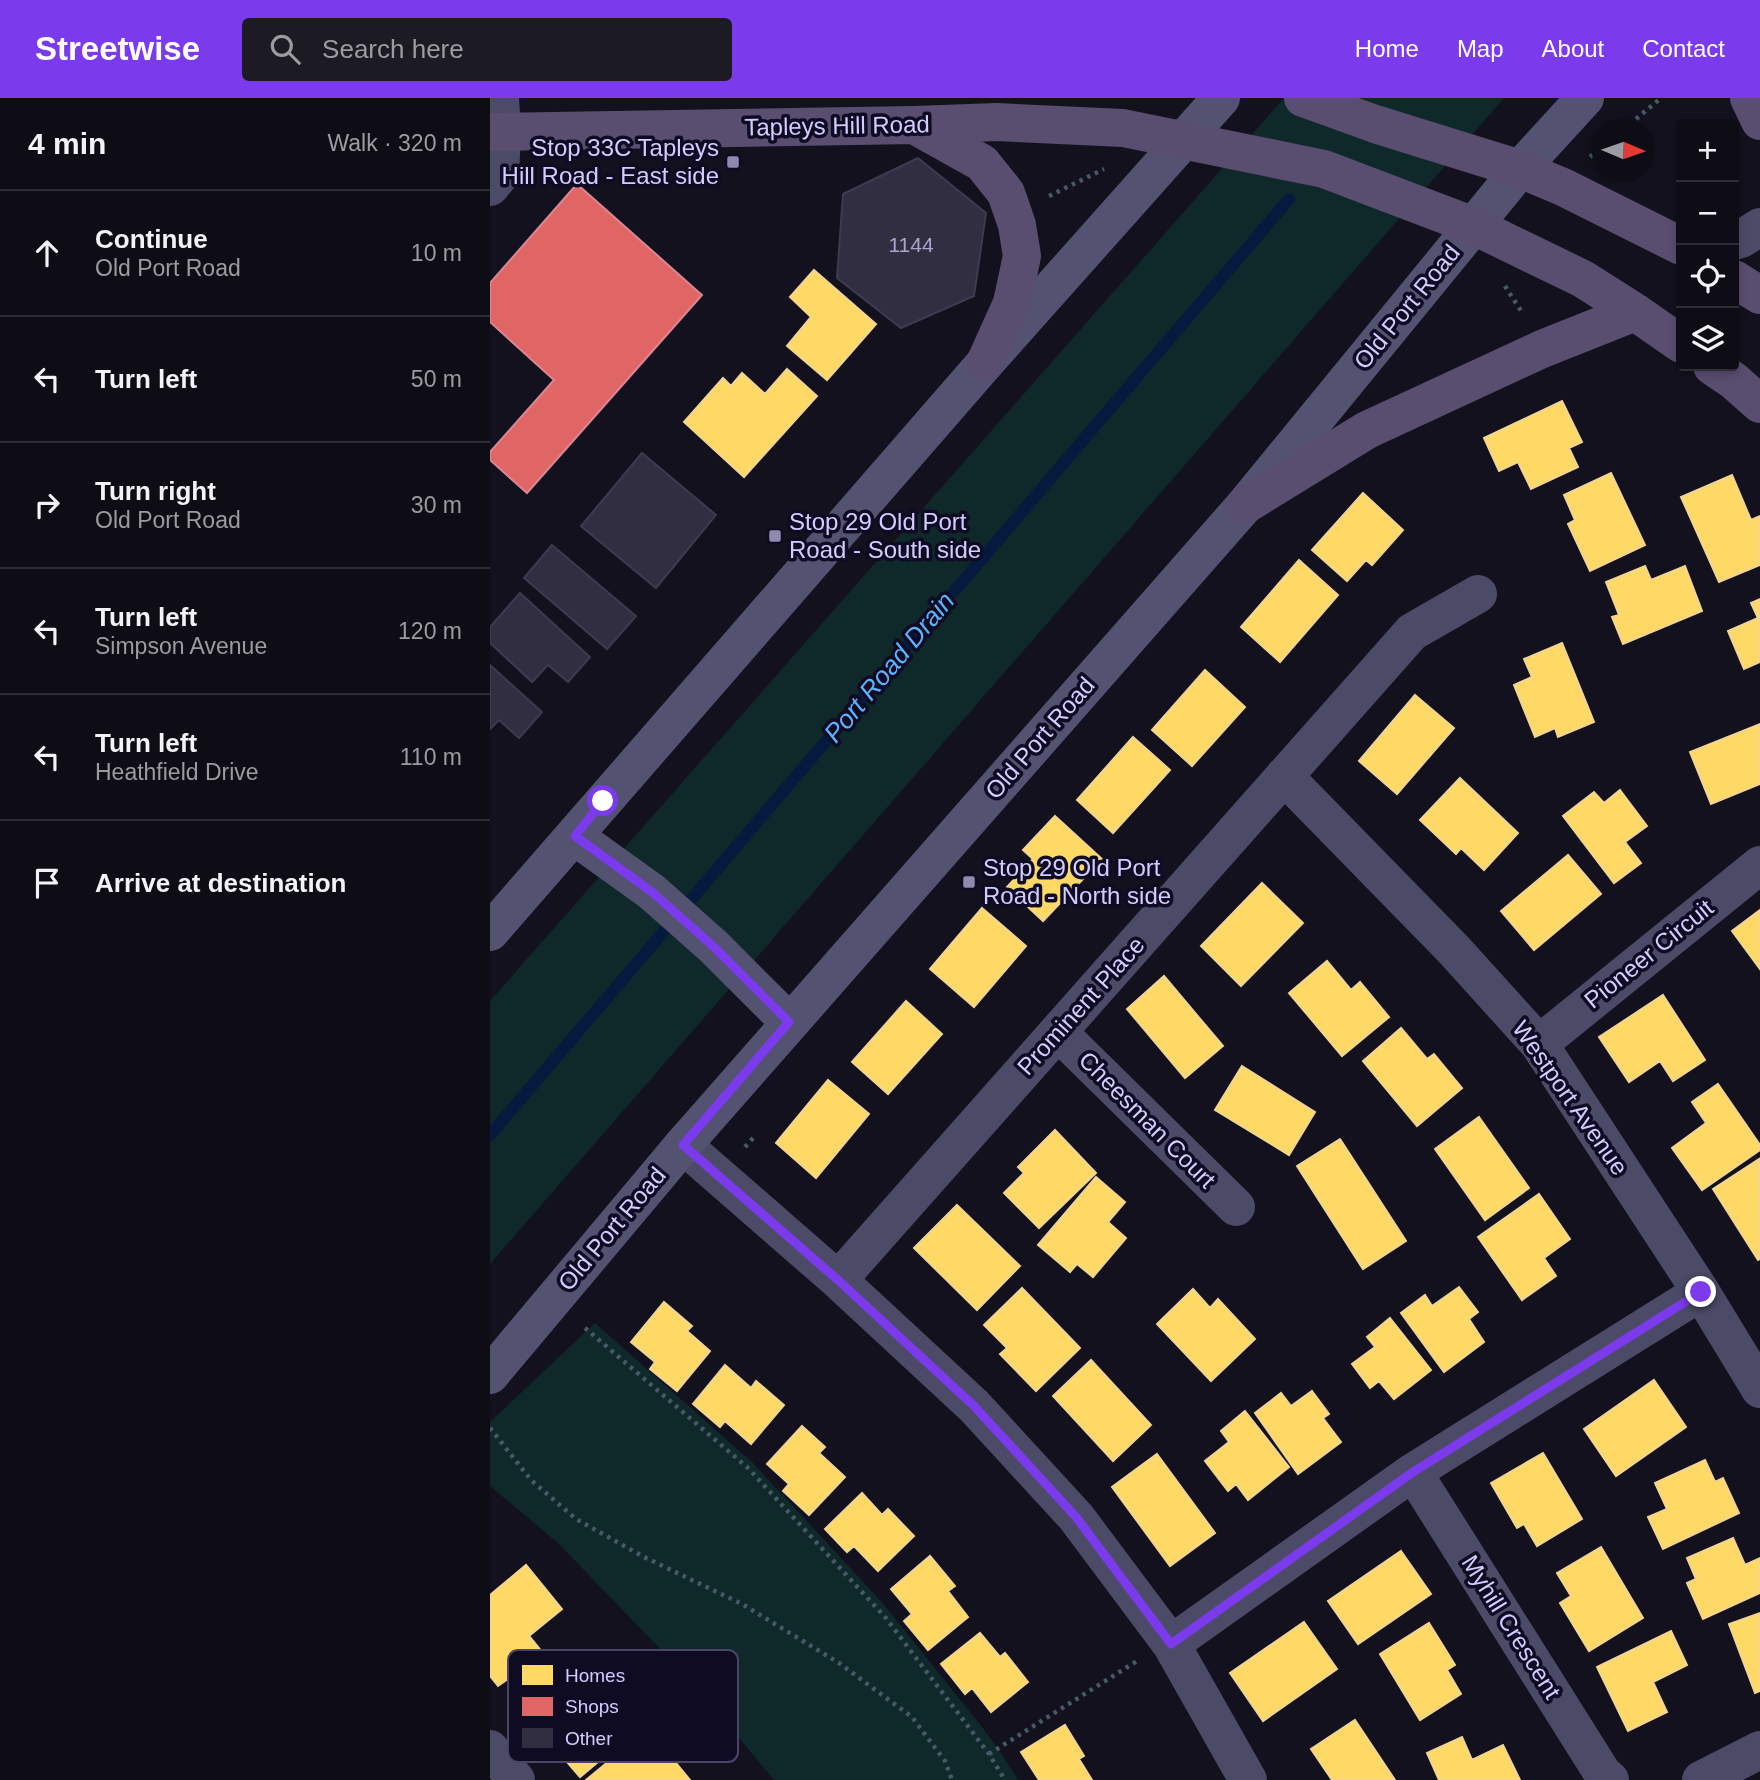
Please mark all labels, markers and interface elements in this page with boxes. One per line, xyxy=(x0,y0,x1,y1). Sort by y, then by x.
search box xyxy=(242,18,732,81)
text: Streetwise xyxy=(35,30,200,67)
icon: search xyxy=(266,30,304,68)
text: Search here xyxy=(322,34,464,64)
text: Home xyxy=(1355,35,1419,62)
text: Map xyxy=(1457,35,1504,62)
text: About xyxy=(1542,35,1604,62)
text: Contact xyxy=(1642,35,1725,62)
street label: Tapleys Hill Road xyxy=(744,110,930,141)
north arrow xyxy=(1592,119,1655,182)
map controls xyxy=(1676,119,1739,371)
button: + xyxy=(1676,119,1739,182)
text: 4 min xyxy=(28,127,106,160)
text: Walk · 320 m xyxy=(327,130,462,156)
place label: Stop 33C Tapleys Hill Road - East side xyxy=(502,134,719,189)
marker: Stop 33C Tapleys Hill Road - East side xyxy=(725,154,741,170)
button: − xyxy=(1676,182,1739,245)
text: Continue xyxy=(95,224,208,254)
house number: 1144 xyxy=(888,233,934,256)
icon: ahead xyxy=(28,234,66,272)
street label: Old Port Road xyxy=(1348,239,1465,374)
text: 10 m xyxy=(411,240,462,266)
button: locate xyxy=(1676,245,1739,308)
text: Old Port Road xyxy=(95,255,241,281)
button: layers xyxy=(1676,308,1739,371)
icon: left xyxy=(28,360,66,398)
text: Turn left xyxy=(95,364,197,394)
text: 50 m xyxy=(411,366,462,392)
text: Turn right xyxy=(95,476,216,506)
icon: right xyxy=(28,486,66,524)
text: 30 m xyxy=(411,492,462,518)
text: Old Port Road xyxy=(95,507,241,533)
place label: Stop 29 Old Port Road - South side xyxy=(789,508,981,563)
marker: Stop 29 Old Port Road - South side xyxy=(767,528,783,544)
water label: Port Road Drain xyxy=(818,586,960,748)
text: Turn left xyxy=(95,602,197,632)
icon: left xyxy=(28,612,66,650)
text: 120 m xyxy=(398,618,462,644)
text: Simpson Avenue xyxy=(95,633,267,659)
street label: Old Port Road xyxy=(980,671,1100,804)
text: Turn left xyxy=(95,728,197,758)
icon: left xyxy=(28,738,66,776)
text: 110 m xyxy=(400,744,462,770)
text: Heathfield Drive xyxy=(95,759,259,785)
route start xyxy=(587,785,618,816)
place label: Stop 29 Old Port Road - North side xyxy=(983,854,1171,909)
icon: arrive xyxy=(28,864,66,902)
text: Arrive at destination xyxy=(95,868,346,898)
marker: Stop 29 Old Port Road - North side xyxy=(961,874,977,890)
street label: Pioneer Circuit xyxy=(1579,893,1719,1014)
street label: Prominent Place xyxy=(1012,931,1150,1080)
street label: Westport Avenue xyxy=(1507,1015,1634,1180)
street label: Cheesman Court xyxy=(1074,1046,1221,1194)
street label: Old Port Road xyxy=(552,1162,671,1296)
route end xyxy=(1685,1276,1716,1307)
street label: Myhill Crescent xyxy=(1457,1550,1567,1704)
legend xyxy=(508,1650,738,1762)
text: Homes xyxy=(565,1665,625,1686)
text: Shops xyxy=(565,1696,619,1717)
text: Other xyxy=(565,1728,613,1749)

